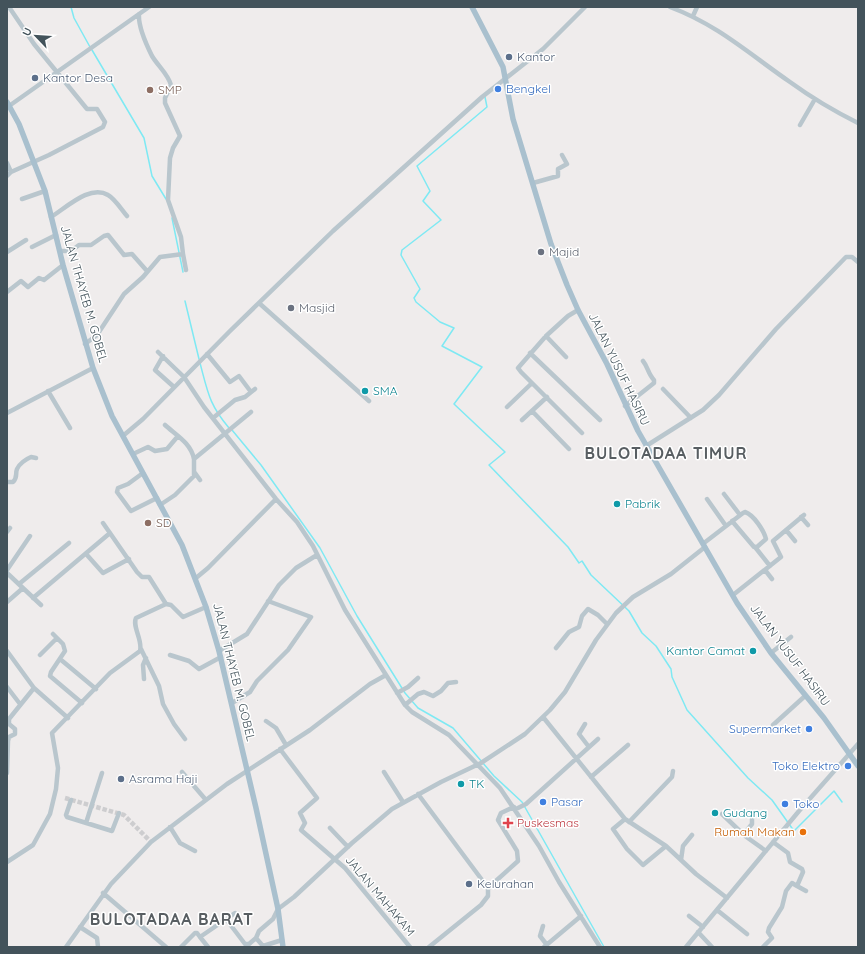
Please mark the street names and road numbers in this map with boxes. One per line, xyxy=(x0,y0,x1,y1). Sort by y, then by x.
street label: JALAN THAYEB M. GOBEL xyxy=(58,223,111,365)
street label: JALAN YUSUF HASIRU xyxy=(586,310,653,428)
street label: JALAN THAYEB M. GOBEL xyxy=(210,601,259,743)
street label: JALAN YUSUF HASIRU xyxy=(747,601,834,709)
street label: JALAN MAHAKAM xyxy=(342,852,418,939)

